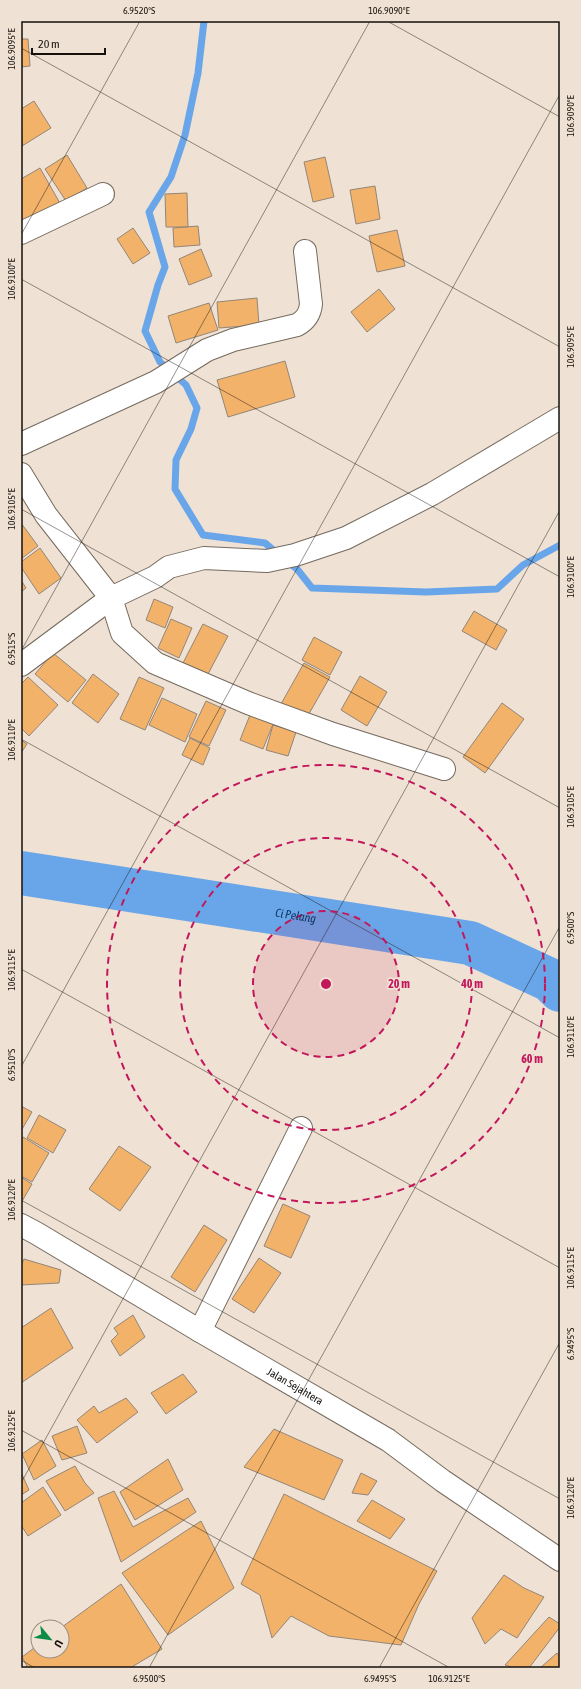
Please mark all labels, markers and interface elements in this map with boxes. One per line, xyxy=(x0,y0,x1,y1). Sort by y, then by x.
text: 6.9520°S xyxy=(123,5,155,16)
text: 106.9090°E xyxy=(368,5,411,16)
text: 106.9095°E xyxy=(6,27,17,70)
scale bar xyxy=(32,30,105,56)
text: 20 m xyxy=(38,37,60,51)
text: 106.9090°E xyxy=(565,94,576,137)
text: 106.9100°E xyxy=(6,257,17,300)
text: 106.9095°E xyxy=(565,325,576,368)
text: 106.9105°E xyxy=(6,487,17,530)
text: 106.9100°E xyxy=(565,555,576,598)
text: 6.9515°S xyxy=(6,633,17,665)
text: 106.9110°E xyxy=(6,718,17,761)
text: 106.9105°E xyxy=(565,785,576,828)
water label: Ci Pelang xyxy=(274,906,317,926)
text: 6.9500°S xyxy=(565,912,576,944)
text: 106.9115°E xyxy=(6,948,17,991)
centre of rings xyxy=(319,977,333,991)
text: 20 m xyxy=(388,977,410,991)
text: 40 m xyxy=(460,977,483,991)
text: 106.9110°E xyxy=(565,1015,576,1058)
text: 6.9510°S xyxy=(6,1049,17,1081)
text: 60 m xyxy=(521,1052,543,1066)
text: 106.9120°E xyxy=(6,1178,17,1221)
text: 106.9115°E xyxy=(565,1246,576,1289)
text: 6.9495°S xyxy=(565,1328,576,1360)
street label: Jalan Sejahtera xyxy=(265,1365,325,1407)
text: 106.9125°E xyxy=(6,1409,17,1452)
text: 106.9120°E xyxy=(565,1476,576,1519)
north arrow xyxy=(30,1619,70,1659)
text: U xyxy=(52,1638,66,1650)
text: 6.9500°S xyxy=(133,1673,165,1684)
text: 6.9495°S xyxy=(364,1673,396,1684)
text: 106.9125°E xyxy=(428,1673,471,1684)

